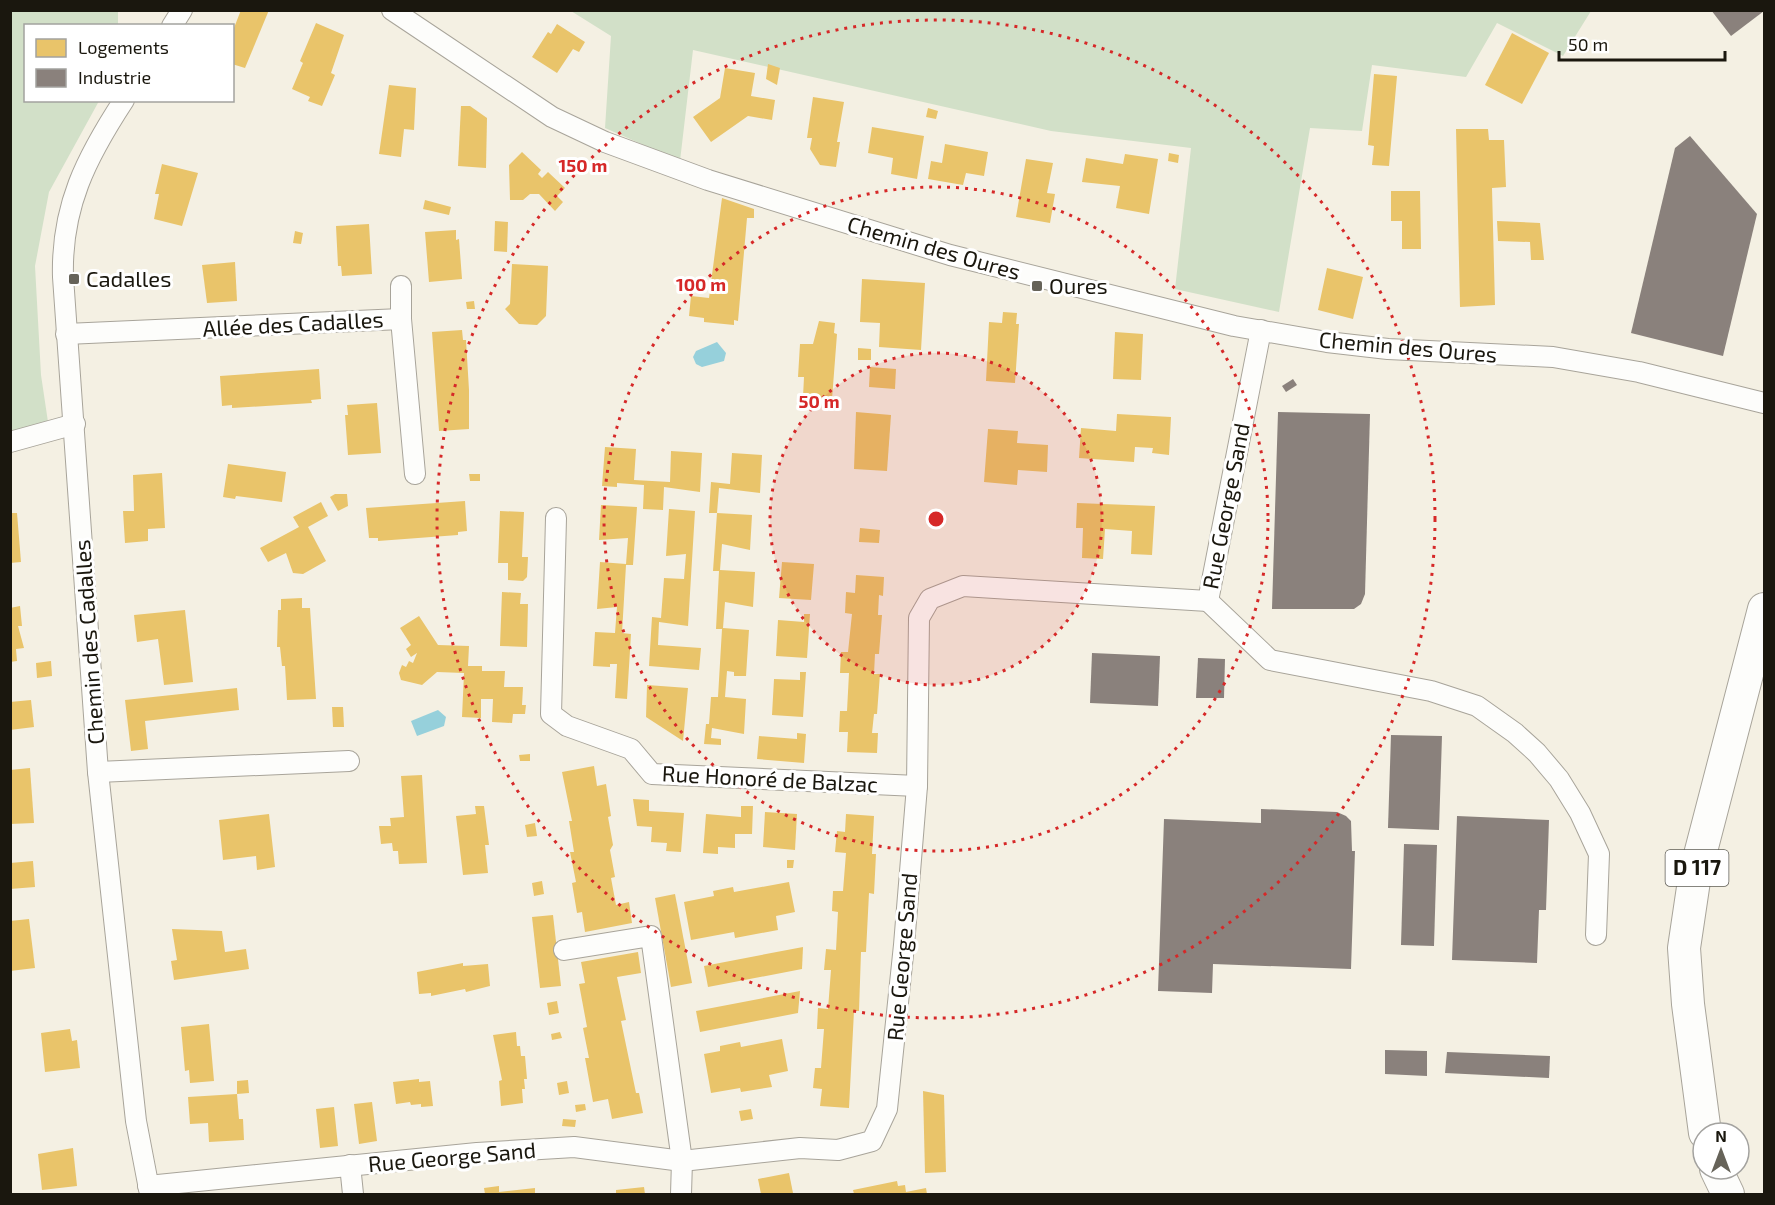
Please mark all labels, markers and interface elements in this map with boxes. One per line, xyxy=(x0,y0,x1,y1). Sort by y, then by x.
legend xyxy=(24,24,234,102)
scale bar xyxy=(1559,24,1726,62)
text: 50 m xyxy=(1568,33,1608,55)
text: Logements xyxy=(78,36,169,58)
text: Industrie xyxy=(78,66,151,88)
text: 150 m xyxy=(559,154,607,176)
street label: Chemin des Oures xyxy=(845,210,1024,284)
place label: Cadalles xyxy=(86,265,171,291)
marker: Cadalles xyxy=(67,272,81,286)
place label: Oures xyxy=(1049,272,1108,298)
text: 100 m xyxy=(676,273,726,295)
marker: Oures xyxy=(1030,279,1044,293)
street label: Allée des Cadalles xyxy=(202,305,384,341)
street label: Chemin des Oures xyxy=(1318,325,1498,367)
text: 50 m xyxy=(798,390,840,412)
street label: Rue George Sand xyxy=(1196,421,1254,591)
centre of rings xyxy=(926,509,946,529)
street label: Chemin des Cadalles xyxy=(68,539,108,745)
street label: Rue Honoré de Balzac xyxy=(661,759,879,797)
road number: D 117 xyxy=(1666,850,1728,886)
street label: Rue George Sand xyxy=(881,872,921,1042)
north arrow xyxy=(1691,1121,1751,1181)
text: N xyxy=(1715,1126,1727,1145)
street label: Rue George Sand xyxy=(367,1136,537,1176)

